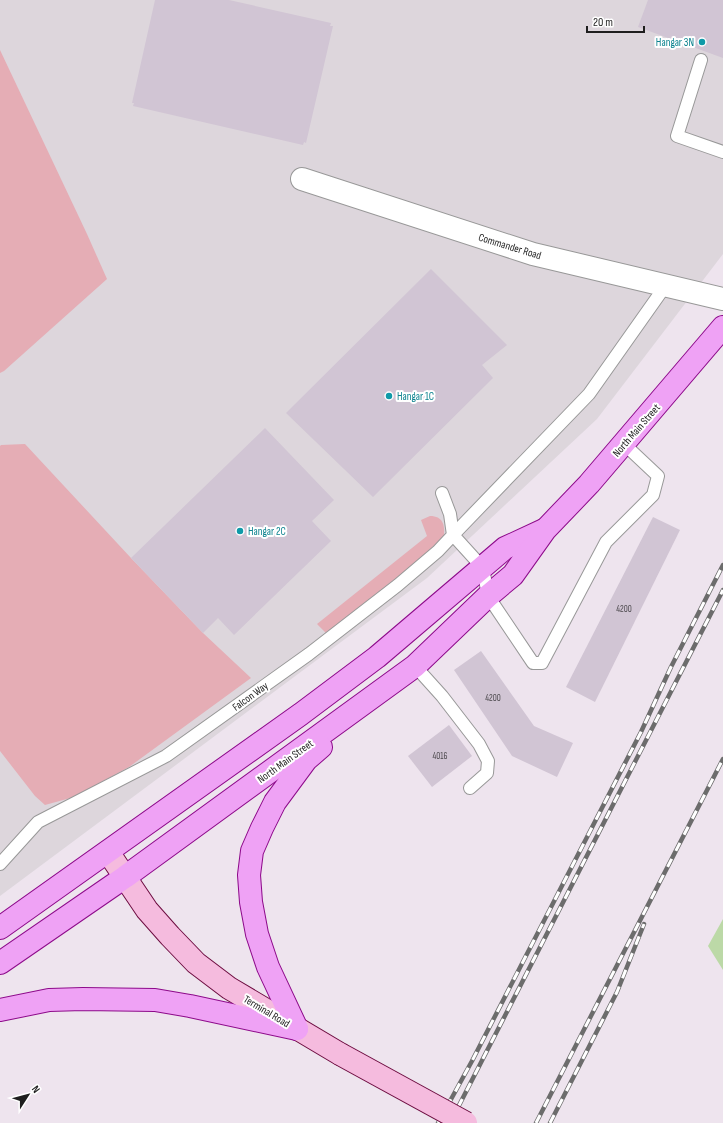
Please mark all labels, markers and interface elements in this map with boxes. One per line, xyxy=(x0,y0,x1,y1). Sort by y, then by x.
scale bar xyxy=(587,8,644,34)
text: 20 m xyxy=(593,15,613,30)
place label: Hangar 3N xyxy=(656,36,694,49)
marker: Hangar 3N xyxy=(697,37,707,47)
street label: Commander Road xyxy=(477,231,543,262)
place label: Hangar 1C xyxy=(397,390,434,403)
marker: Hangar 1C xyxy=(384,391,394,401)
street label: North Main Street xyxy=(610,401,663,459)
place label: Hangar 2C xyxy=(248,525,286,538)
marker: Hangar 2C xyxy=(235,526,245,536)
house number: 4200 xyxy=(616,604,632,615)
street label: Falcon Way xyxy=(230,679,271,714)
house number: 4200 xyxy=(485,693,501,704)
street label: North Main Street xyxy=(255,736,316,786)
house number: 4016 xyxy=(433,751,447,762)
street label: Terminal Road xyxy=(241,993,293,1030)
north arrow xyxy=(8,1075,48,1115)
text: N xyxy=(29,1083,43,1096)

